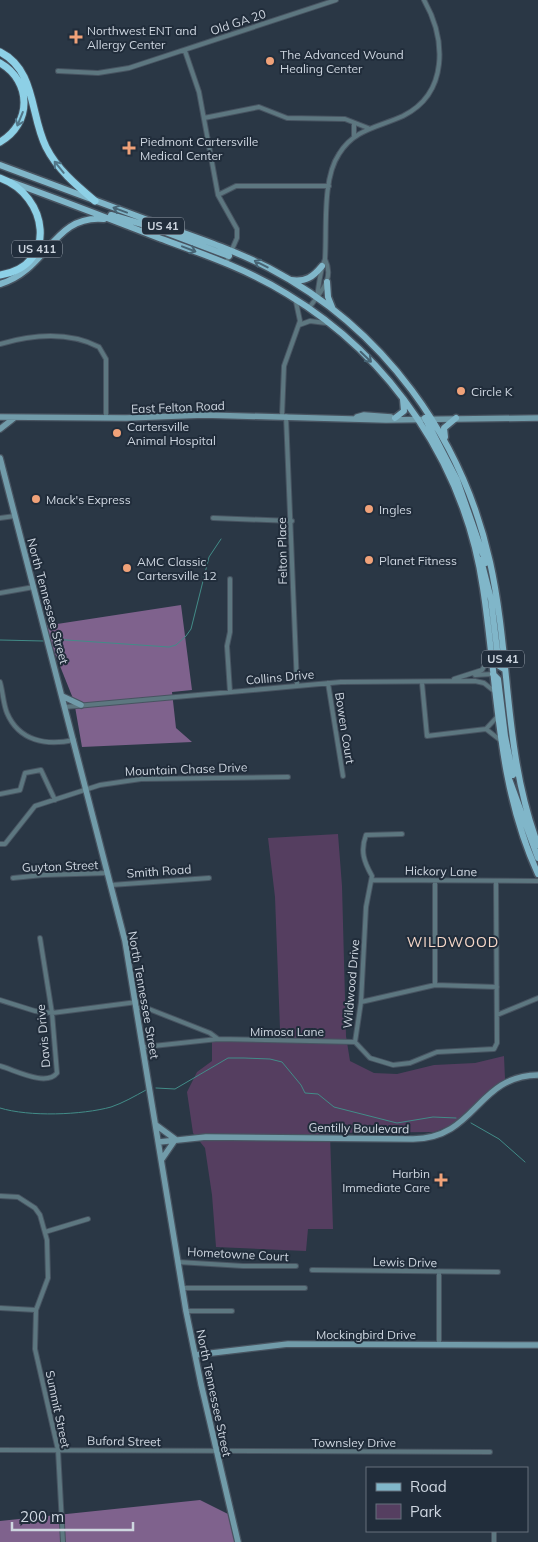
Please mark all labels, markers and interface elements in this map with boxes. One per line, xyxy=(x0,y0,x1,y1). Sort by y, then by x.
street label: Old GA 20 xyxy=(208,6,268,38)
place label: Northwest ENT and Allergy Center xyxy=(87,23,197,52)
marker: Northwest ENT and Allergy Center xyxy=(69,30,83,44)
place label: The Advanced Wound Healing Center xyxy=(280,47,404,76)
marker: The Advanced Wound Healing Center xyxy=(264,55,276,67)
one-way arrow xyxy=(15,111,25,126)
place label: Piedmont Cartersville Medical Center xyxy=(140,134,258,163)
marker: Piedmont Cartersville Medical Center xyxy=(122,141,136,155)
one-way arrow xyxy=(54,161,65,174)
one-way arrow xyxy=(113,205,128,214)
road number: US 41 xyxy=(142,218,184,235)
road number: US 411 xyxy=(12,240,62,258)
one-way arrow xyxy=(181,245,196,254)
one-way arrow xyxy=(254,259,269,268)
one-way arrow xyxy=(359,350,371,362)
place label: Circle K xyxy=(471,384,513,399)
marker: Circle K xyxy=(455,385,467,397)
street label: East Felton Road xyxy=(131,398,225,416)
place label: Cartersville Animal Hospital xyxy=(127,419,216,448)
marker: Cartersville Animal Hospital xyxy=(111,427,123,439)
place label: Mack's Express xyxy=(46,492,131,507)
marker: Mack's Express xyxy=(30,493,42,505)
place label: Ingles xyxy=(379,502,412,517)
marker: Ingles xyxy=(363,503,375,515)
street label: Felton Place xyxy=(274,517,290,585)
street label: North Tennessee Street xyxy=(24,536,72,666)
place label: Planet Fitness xyxy=(379,553,457,568)
place label: AMC Classic Cartersville 12 xyxy=(137,554,217,583)
marker: Planet Fitness xyxy=(363,554,375,566)
marker: AMC Classic Cartersville 12 xyxy=(121,562,133,574)
road number: US 41 xyxy=(482,651,524,668)
street label: Collins Drive xyxy=(245,667,315,687)
street label: Bowen Court xyxy=(332,691,358,765)
street label: Mountain Chase Drive xyxy=(124,759,248,779)
street label: Guyton Street xyxy=(22,857,98,875)
street label: Smith Road xyxy=(126,861,192,881)
street label: Hickory Lane xyxy=(405,863,477,879)
street label: North Tennessee Street xyxy=(125,930,163,1060)
district label: WILDWOOD xyxy=(407,933,499,951)
street label: Wildwood Drive xyxy=(340,939,362,1029)
street label: Davis Drive xyxy=(33,1004,53,1068)
street label: Mimosa Lane xyxy=(250,1024,324,1039)
street label: Gentilly Boulevard xyxy=(308,1120,410,1136)
place label: Harbin Immediate Care xyxy=(342,1166,430,1195)
marker: Harbin Immediate Care xyxy=(434,1173,448,1187)
street label: Hometowne Court xyxy=(187,1244,289,1264)
street label: Lewis Drive xyxy=(373,1254,437,1270)
street label: Mockingbird Drive xyxy=(316,1327,416,1342)
street label: North Tennessee Street xyxy=(193,1328,235,1458)
street label: Summit Street xyxy=(42,1369,74,1449)
street label: Buford Street xyxy=(87,1433,161,1449)
street label: Townsley Drive xyxy=(312,1435,396,1450)
legend xyxy=(366,1467,528,1532)
text: Road xyxy=(410,1477,447,1496)
scale bar xyxy=(12,1500,134,1532)
text: Park xyxy=(410,1502,442,1521)
text: 200 m xyxy=(20,1507,64,1526)

